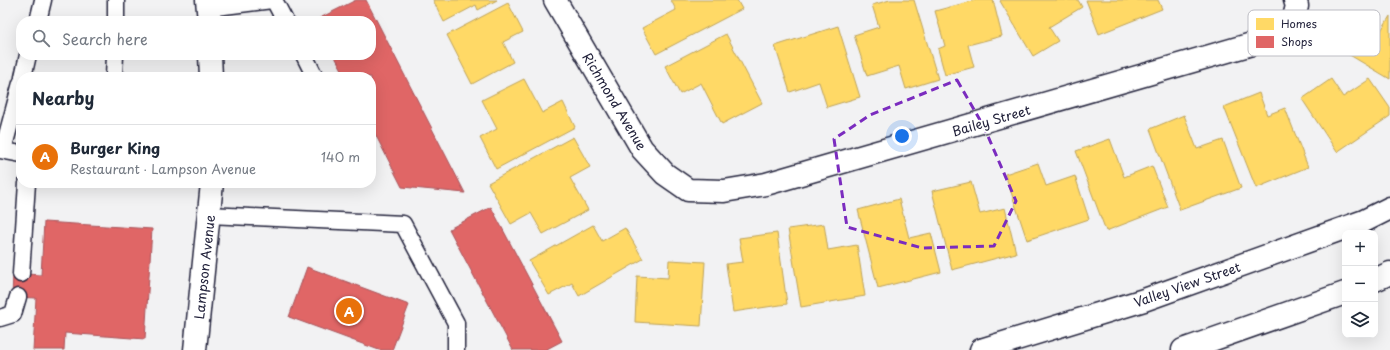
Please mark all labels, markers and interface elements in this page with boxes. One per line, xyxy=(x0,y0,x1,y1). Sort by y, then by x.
legend xyxy=(1248,10,1380,56)
text: Homes xyxy=(1281,15,1317,32)
search box xyxy=(16,16,376,60)
icon: search xyxy=(30,27,52,49)
text: Search here xyxy=(62,27,148,50)
text: Shops xyxy=(1281,33,1312,50)
street label: Richmond Avenue xyxy=(578,49,652,153)
text: Nearby xyxy=(32,85,94,111)
street label: Bailey Street xyxy=(950,100,1032,140)
your location xyxy=(892,126,912,146)
text: Burger King xyxy=(70,136,160,159)
text: A xyxy=(40,147,50,166)
text: 140 m xyxy=(321,147,360,166)
text: Restaurant · Lampson Avenue xyxy=(70,159,256,178)
street label: Lampson Avenue xyxy=(189,214,219,320)
map controls xyxy=(1342,230,1378,338)
button: + xyxy=(1342,230,1378,266)
street label: Valley View Street xyxy=(1131,257,1243,311)
button: − xyxy=(1342,266,1378,302)
pin: A xyxy=(336,296,362,326)
button: layers xyxy=(1342,302,1378,338)

